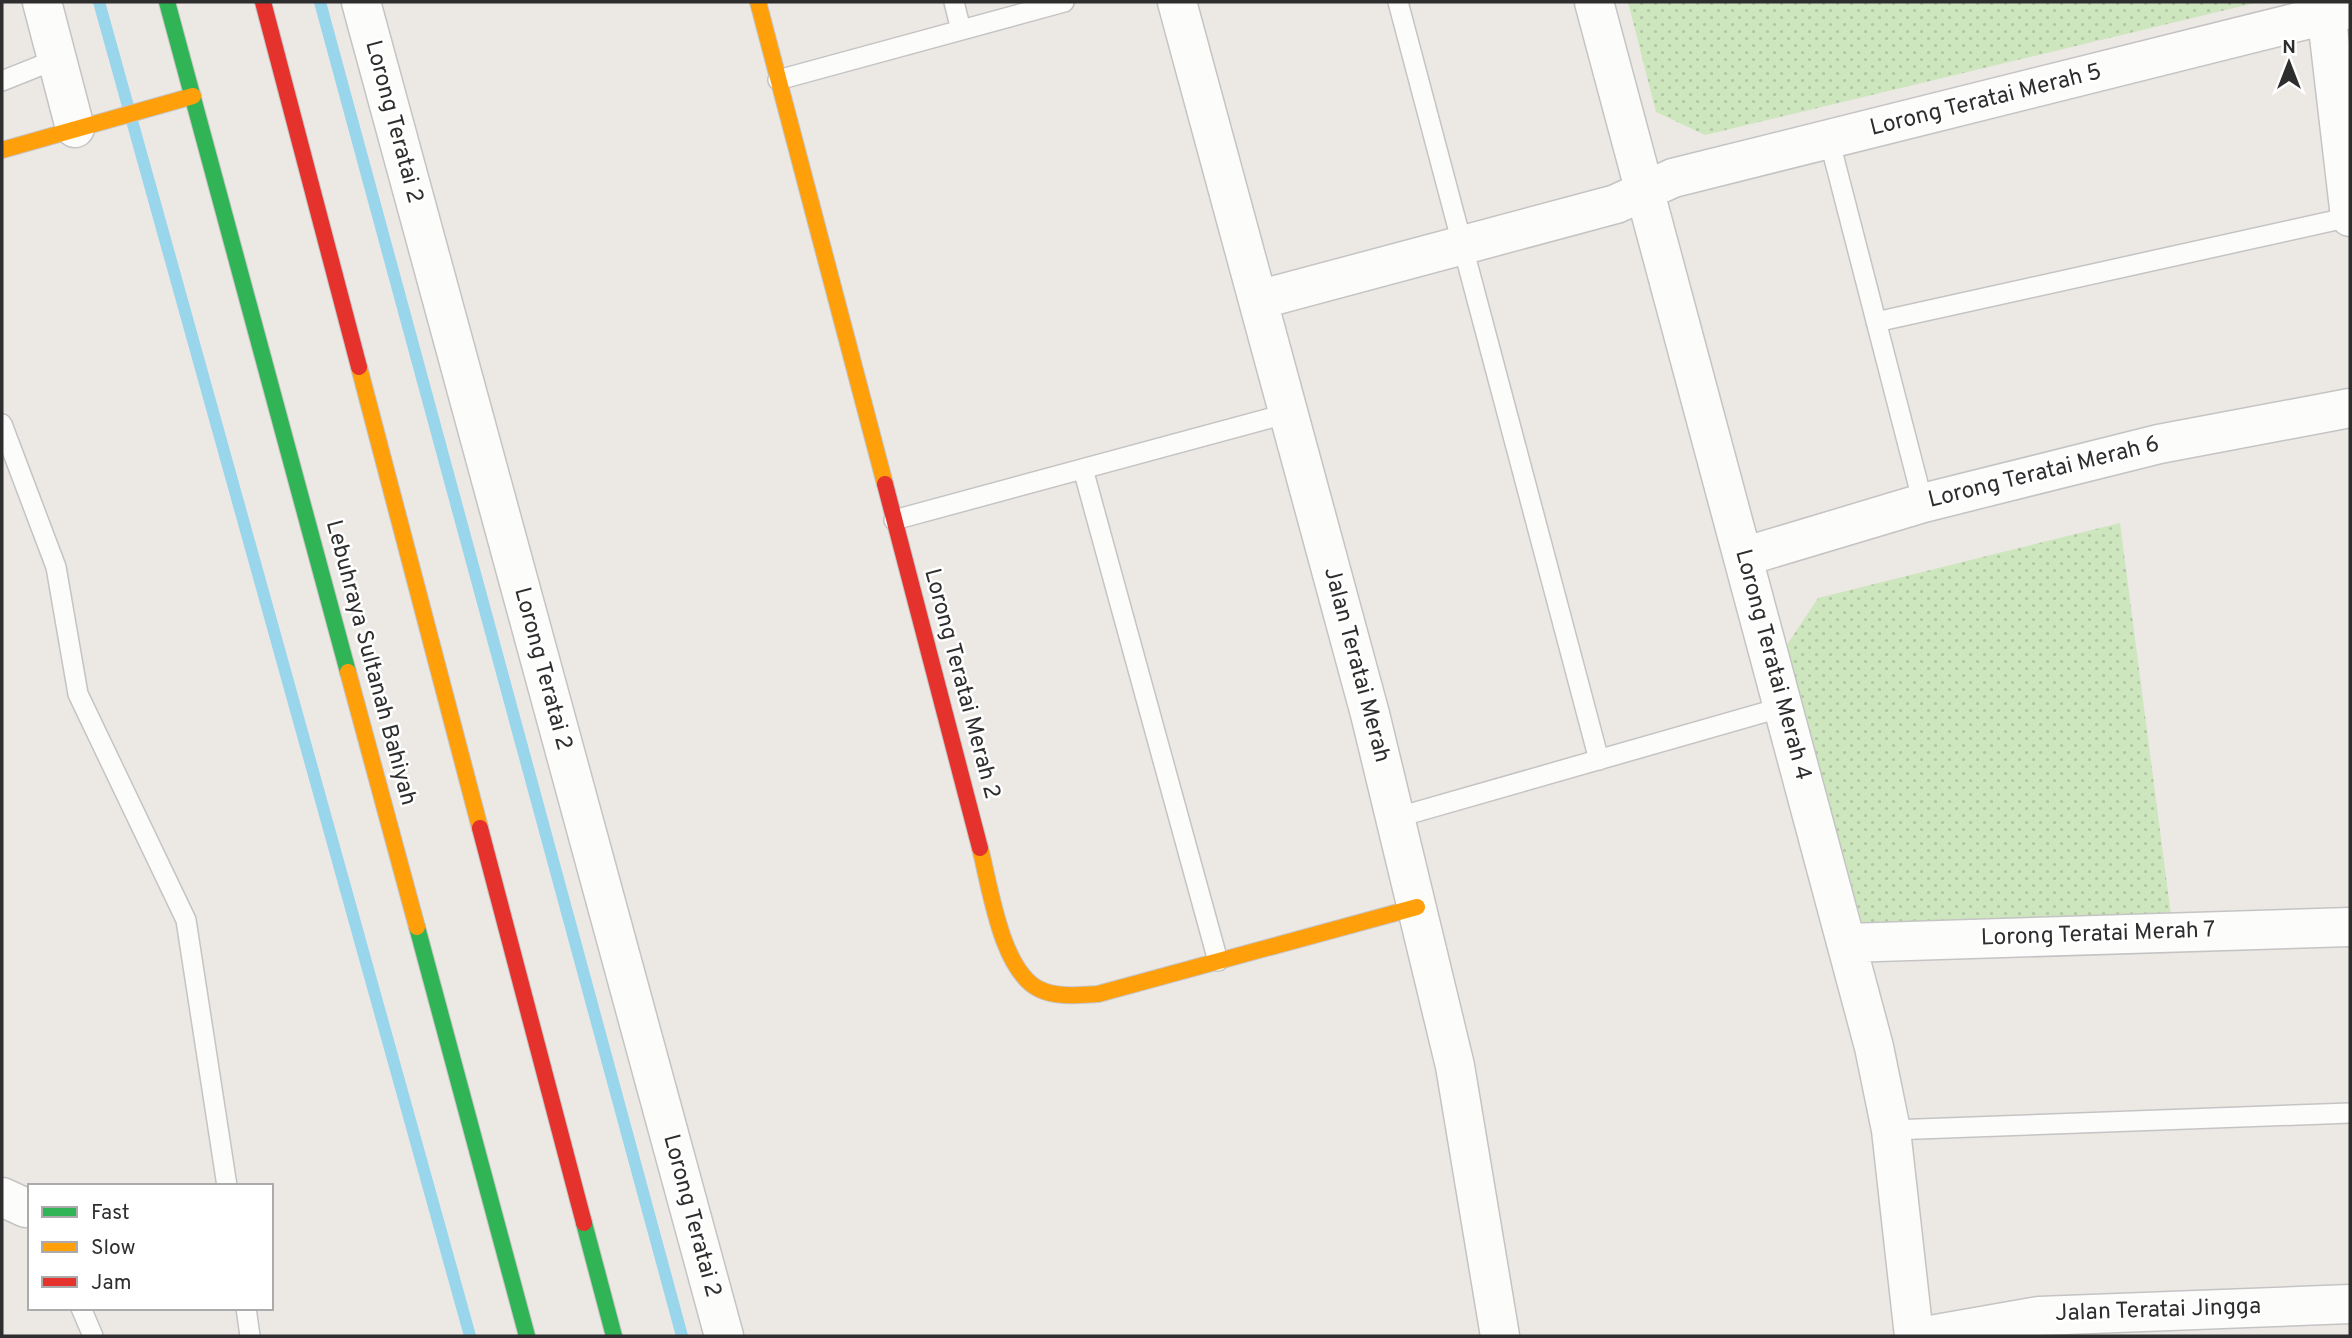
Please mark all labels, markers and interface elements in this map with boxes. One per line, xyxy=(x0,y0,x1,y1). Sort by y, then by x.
north arrow xyxy=(2254,28,2324,98)
text: N xyxy=(2282,36,2296,60)
street label: Lorong Teratai 2 xyxy=(357,37,429,207)
street label: Lorong Teratai Merah 5 xyxy=(1867,58,2105,144)
street label: Lorong Teratai Merah 6 xyxy=(1925,430,2163,516)
street label: Lebuhraya Sultanah Bahiyah xyxy=(318,517,422,809)
street label: Lorong Teratai Merah 4 xyxy=(1727,546,1817,784)
street label: Jalan Teratai Merah xyxy=(1316,564,1396,766)
street label: Lorong Teratai Merah 2 xyxy=(916,566,1006,802)
street label: Lorong Teratai 2 xyxy=(506,584,578,754)
street label: Lorong Teratai Merah 7 xyxy=(1980,916,2216,954)
street label: Lorong Teratai 2 xyxy=(655,1131,727,1301)
legend xyxy=(28,1184,273,1310)
text: Fast xyxy=(91,1200,130,1227)
text: Slow xyxy=(91,1235,136,1262)
text: Jam xyxy=(91,1270,132,1297)
street label: Jalan Teratai Jingga xyxy=(2054,1293,2262,1329)

